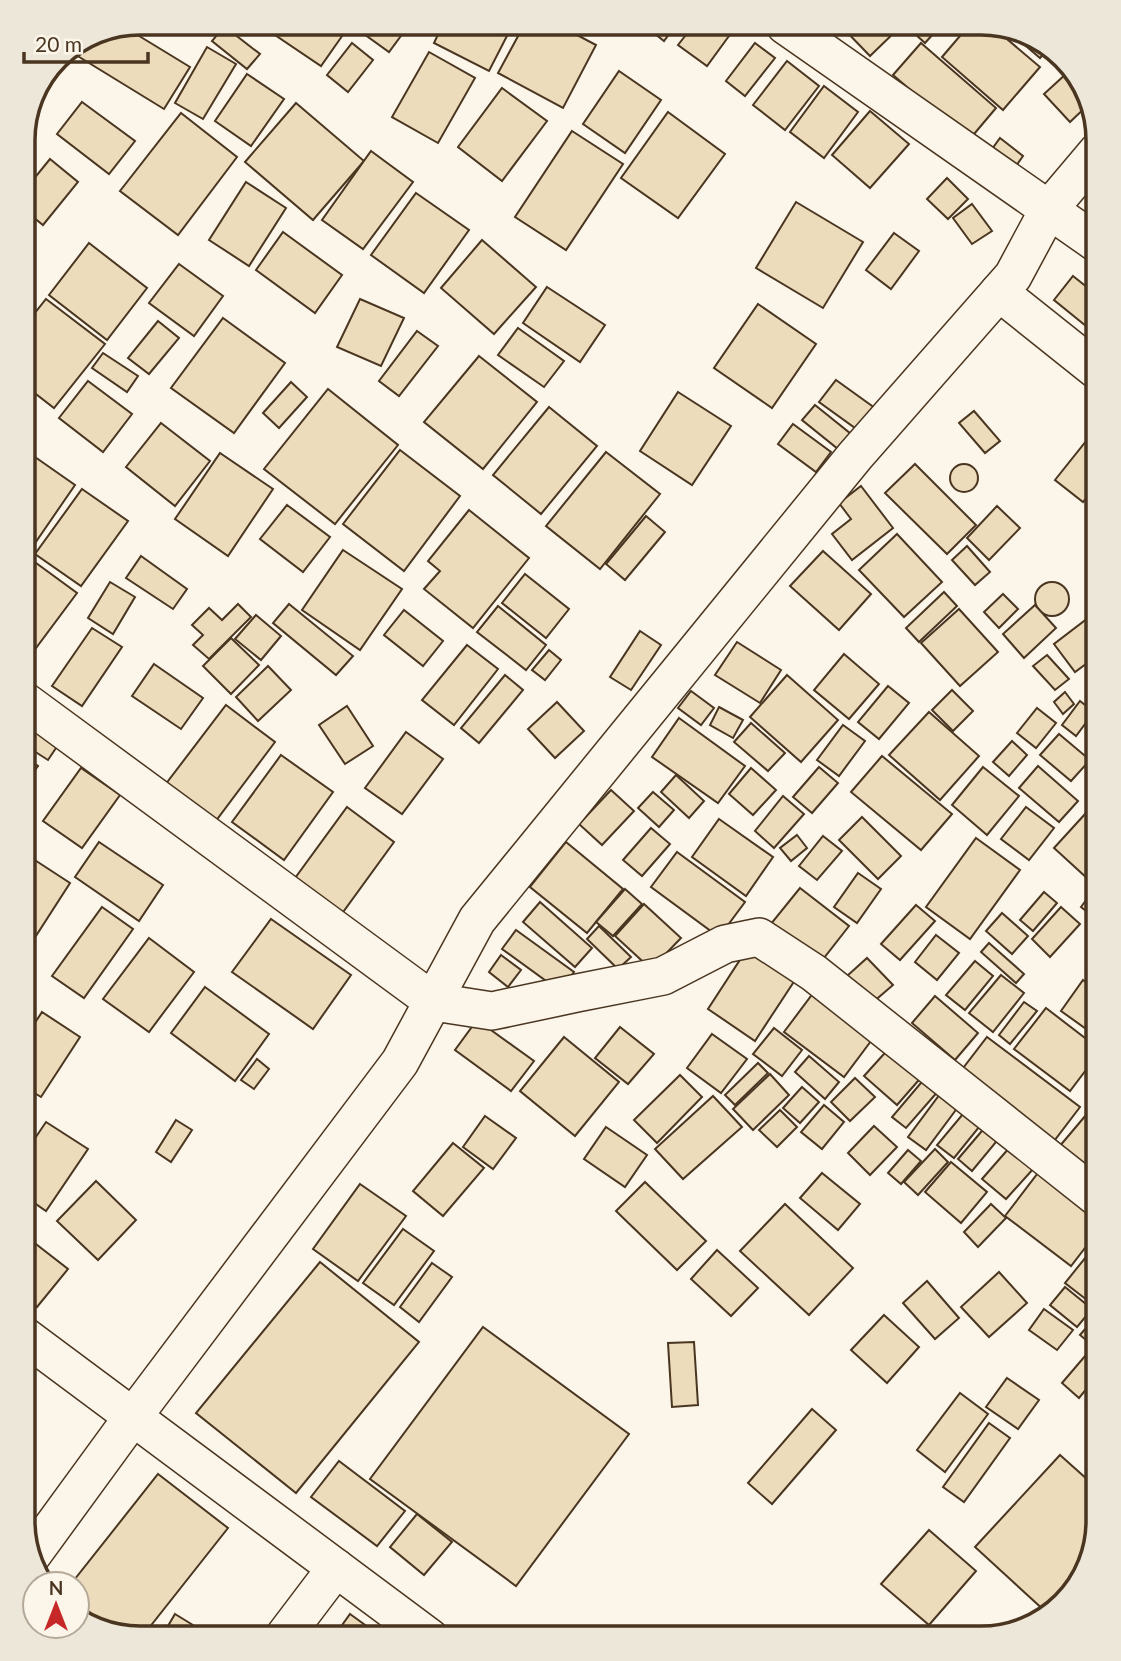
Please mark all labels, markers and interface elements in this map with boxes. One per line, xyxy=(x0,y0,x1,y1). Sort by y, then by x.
scale bar xyxy=(24,21,149,65)
text: 20 m xyxy=(35,31,82,56)
north arrow xyxy=(21,1570,91,1640)
text: N xyxy=(49,1576,63,1599)

